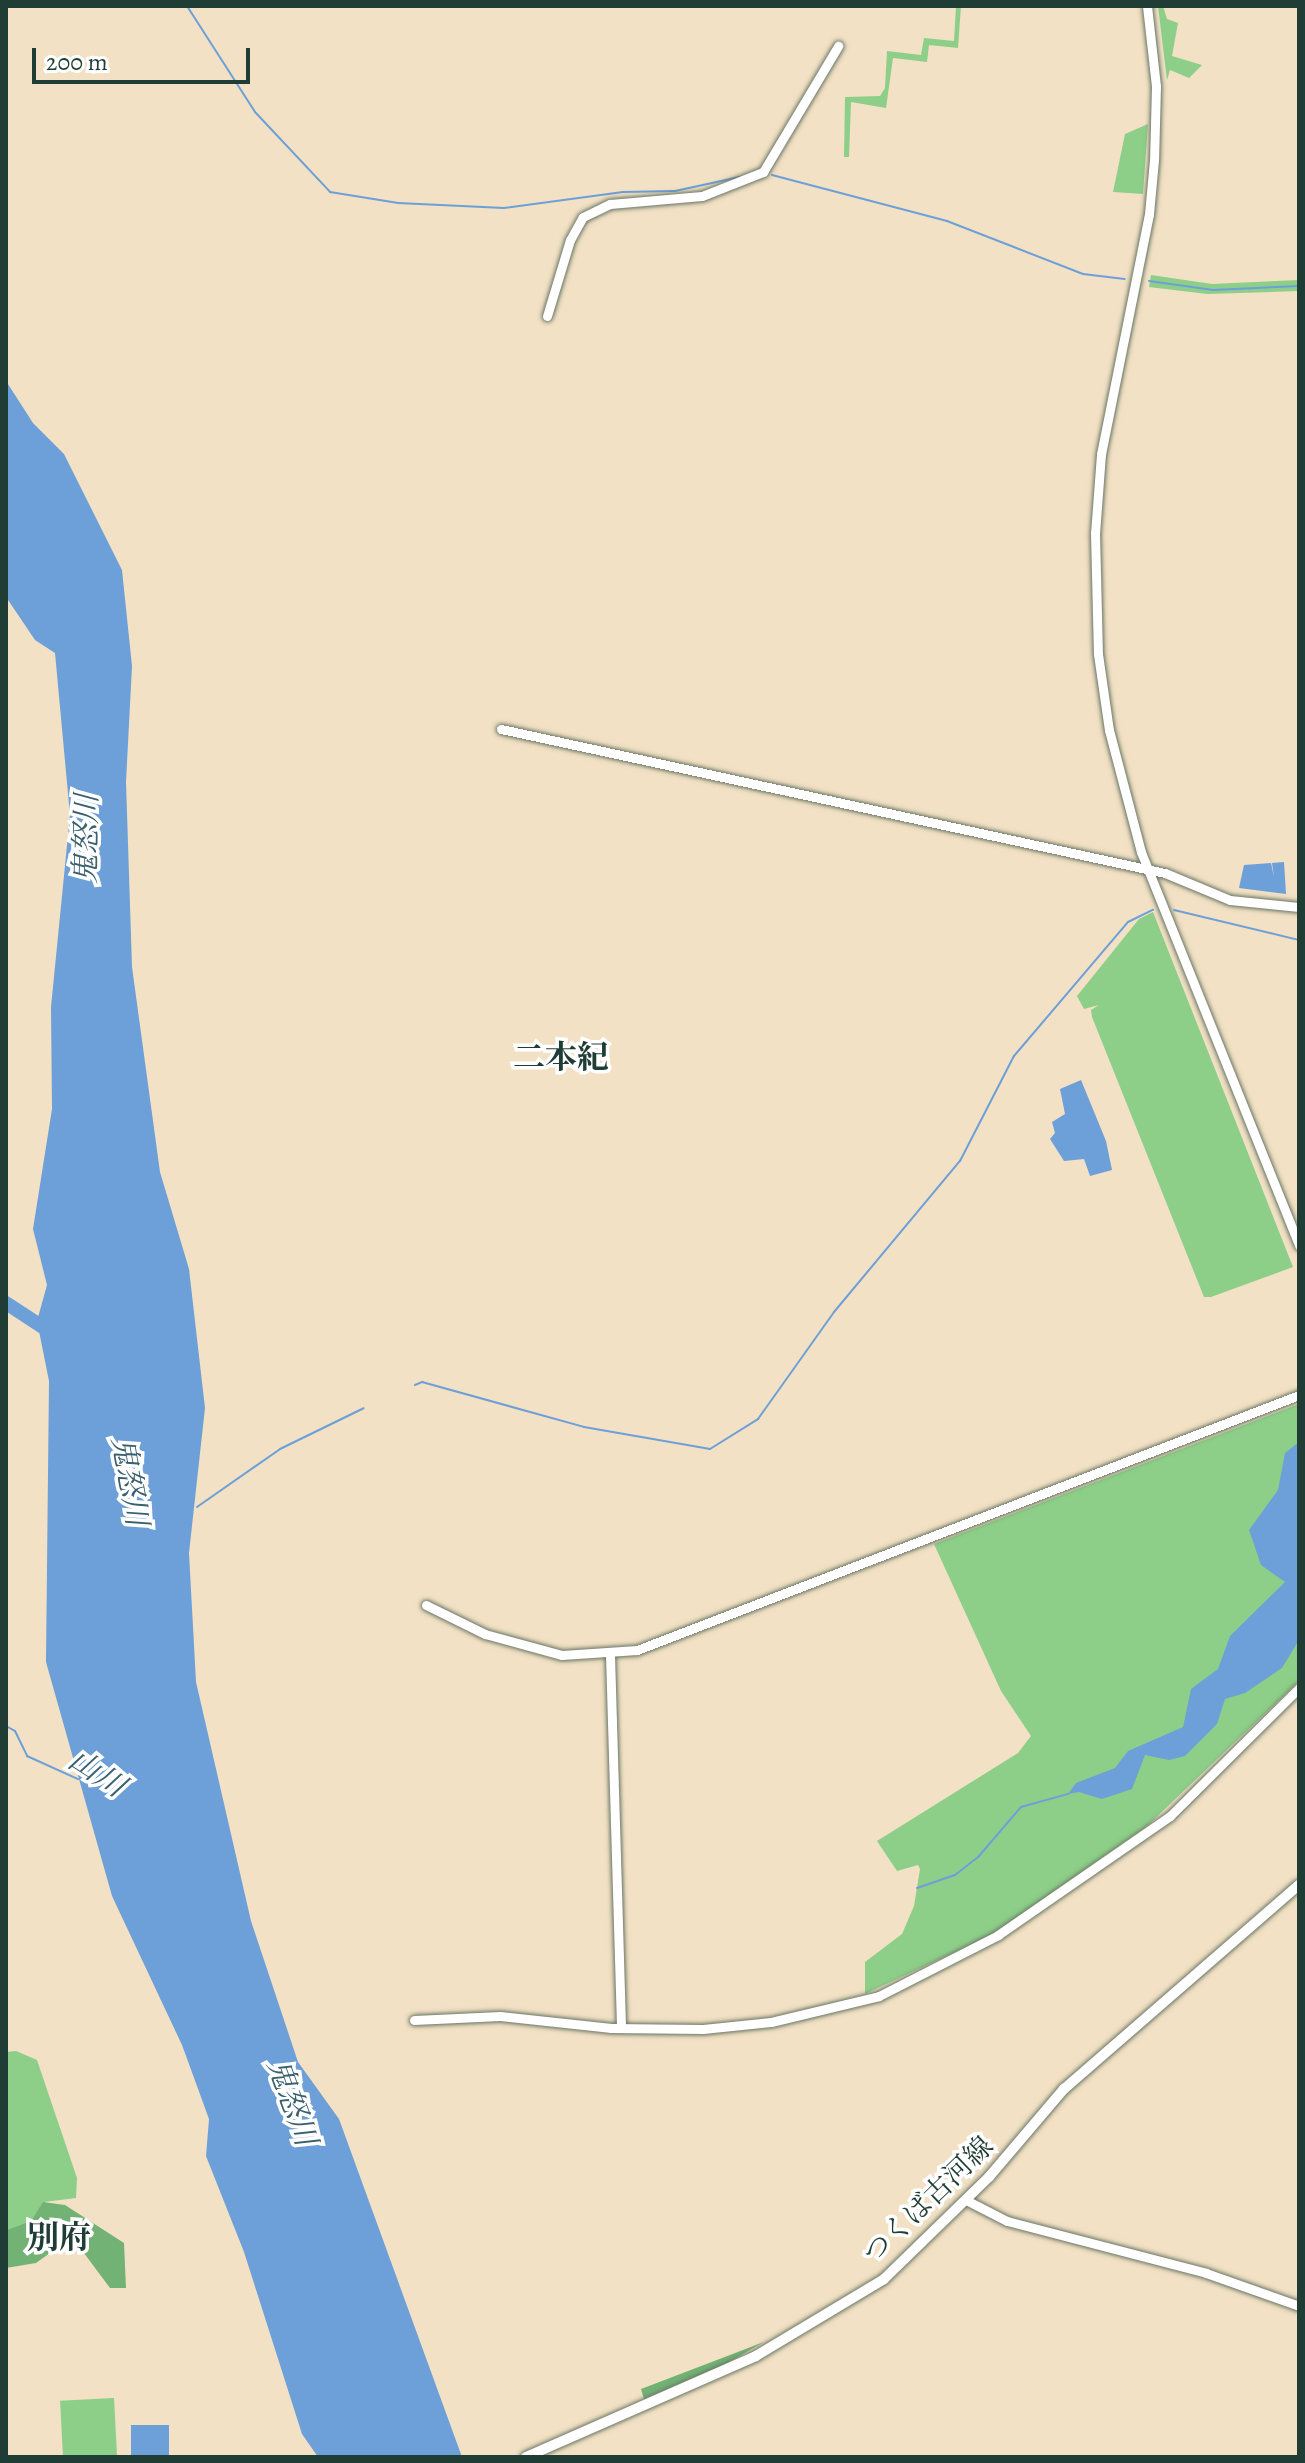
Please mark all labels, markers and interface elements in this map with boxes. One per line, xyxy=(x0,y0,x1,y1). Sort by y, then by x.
scale bar xyxy=(36,32,254,82)
text: 200 m xyxy=(46,46,108,78)
water label: 鬼怒川 xyxy=(67,794,105,884)
district label: 二本紀 xyxy=(513,1038,609,1076)
water label: 鬼怒川 xyxy=(104,1434,156,1528)
water label: 山川 xyxy=(62,1742,132,1804)
water label: 鬼怒川 xyxy=(260,2054,324,2150)
street label: つくば古河線 xyxy=(856,2130,1000,2270)
district label: 別府 xyxy=(27,2218,91,2256)

